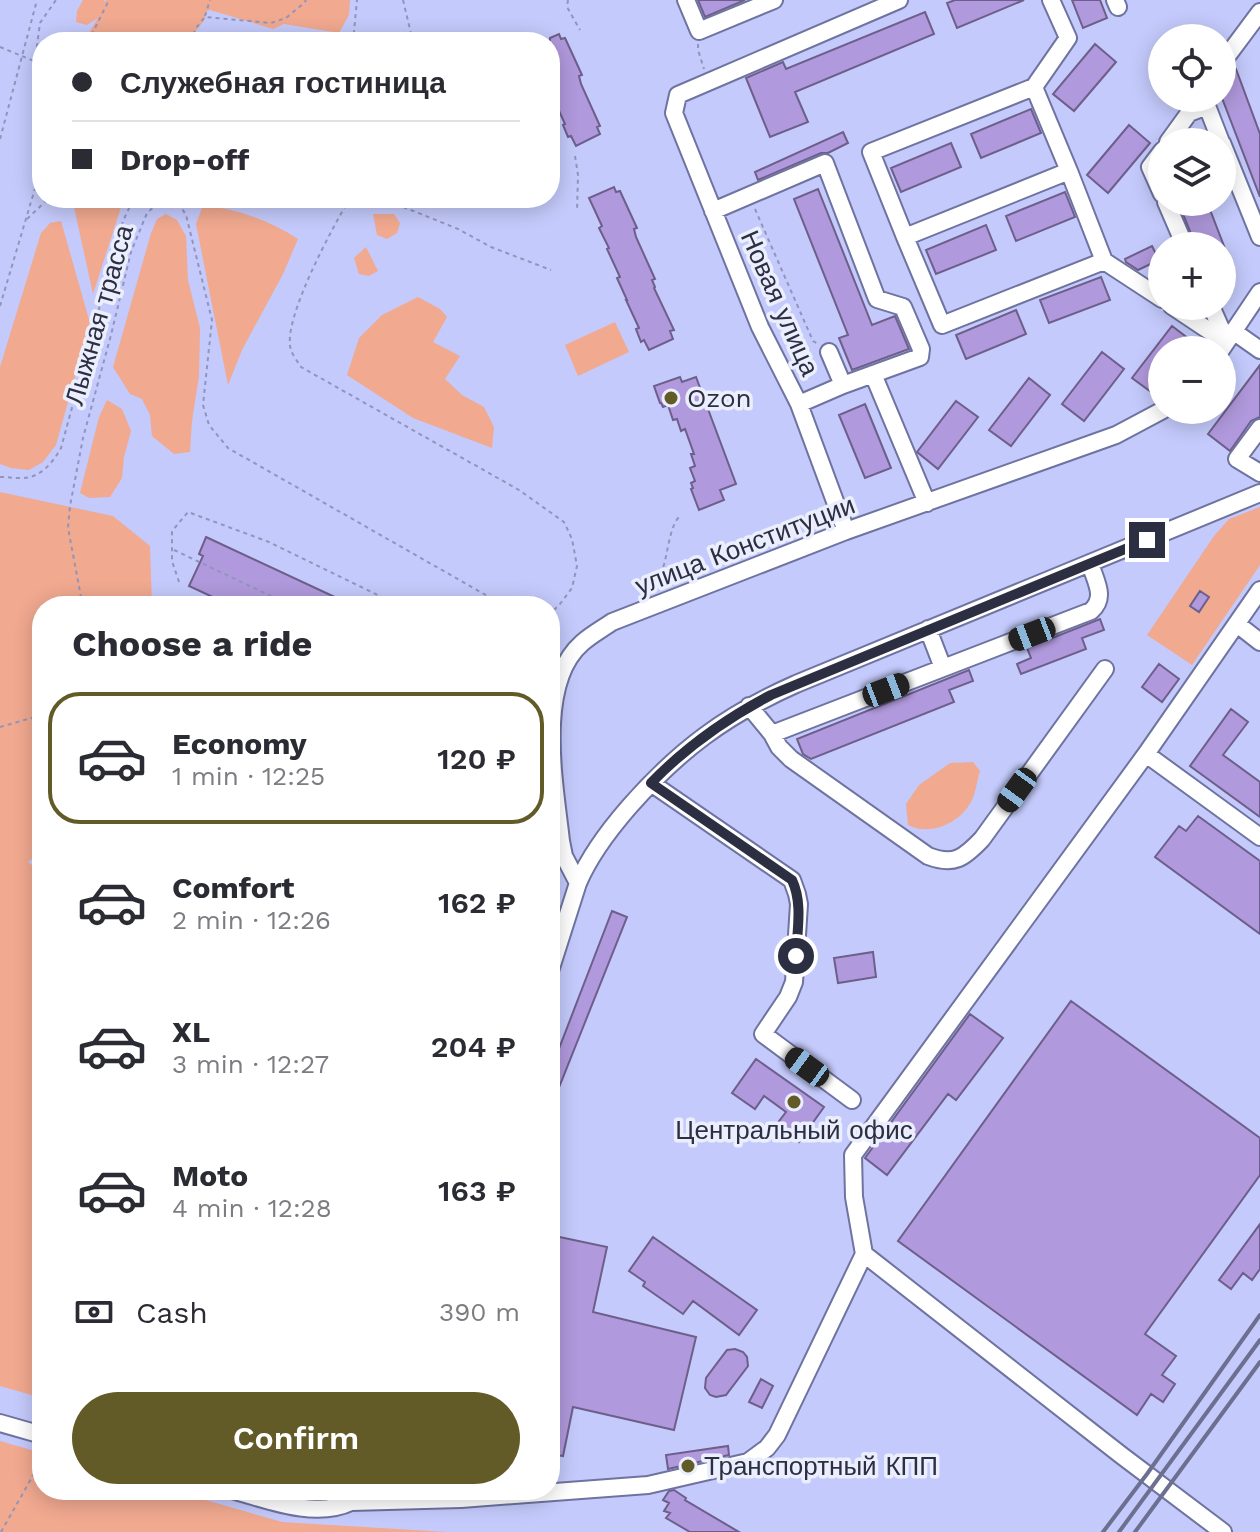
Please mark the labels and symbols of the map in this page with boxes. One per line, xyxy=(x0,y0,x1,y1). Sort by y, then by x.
street label: Лыжная трасса xyxy=(59,221,139,409)
street label: Новая улица xyxy=(735,226,826,381)
place label: Ozon xyxy=(687,383,752,413)
marker: Ozon xyxy=(662,389,680,407)
street label: улица Конституции xyxy=(631,489,859,601)
route end xyxy=(1129,522,1165,558)
car xyxy=(1005,614,1059,654)
car xyxy=(859,670,913,710)
car xyxy=(993,764,1041,816)
route start xyxy=(778,938,814,974)
car xyxy=(781,1043,833,1091)
marker: Центральный офис xyxy=(785,1093,803,1111)
place label: Центральный офис xyxy=(675,1115,913,1145)
place label: Транспортный КПП xyxy=(704,1451,938,1481)
marker: Транспортный КПП xyxy=(679,1457,697,1475)

